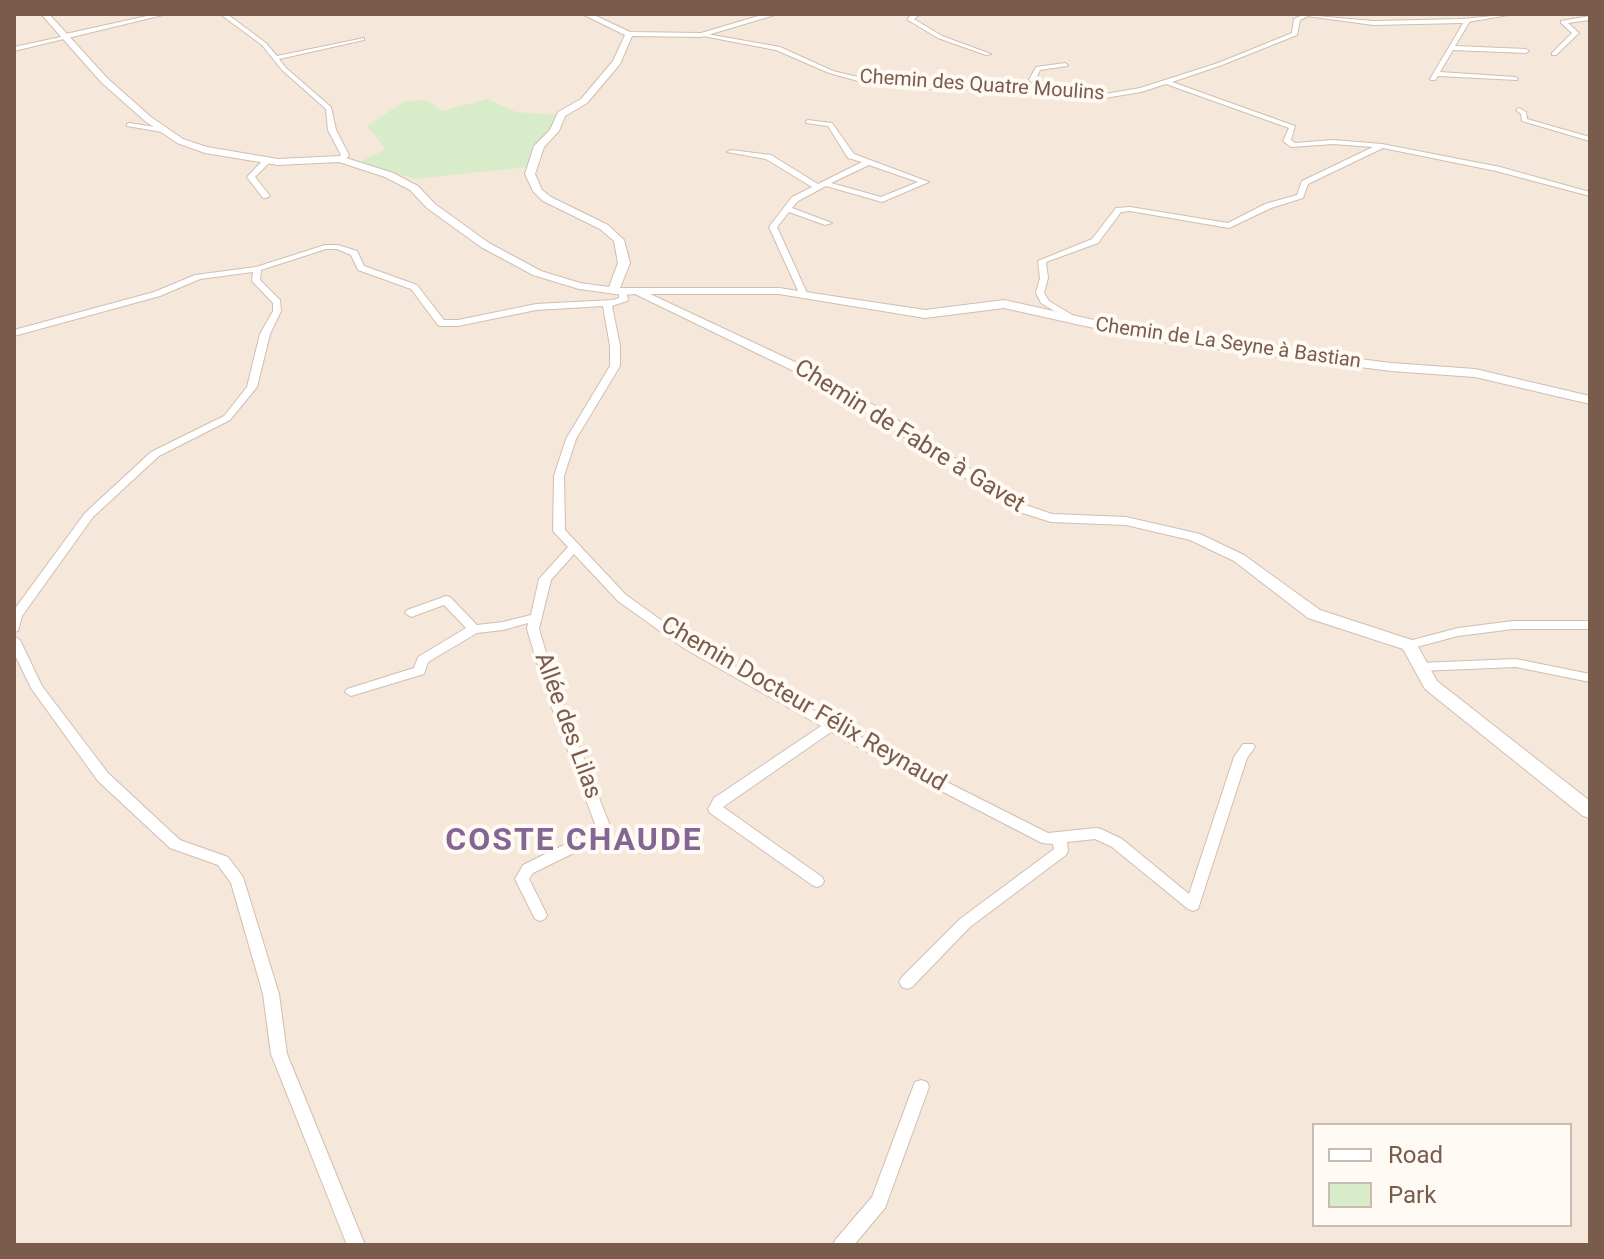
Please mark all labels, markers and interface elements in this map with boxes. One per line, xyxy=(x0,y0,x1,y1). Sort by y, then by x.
street label: Chemin des Quatre Moulins xyxy=(859,65,1105,107)
street label: Chemin de La Seyne à Bastian xyxy=(1094,313,1362,375)
street label: Chemin de Fabre à Gavet xyxy=(789,354,1029,520)
street label: Chemin Docteur Félix Reynaud xyxy=(655,611,951,799)
street label: Allée des Lilas xyxy=(527,649,607,803)
district label: COSTE CHAUDE xyxy=(445,823,703,861)
legend xyxy=(1312,1123,1572,1227)
text: Road xyxy=(1388,1141,1443,1169)
text: Park xyxy=(1388,1181,1436,1209)

